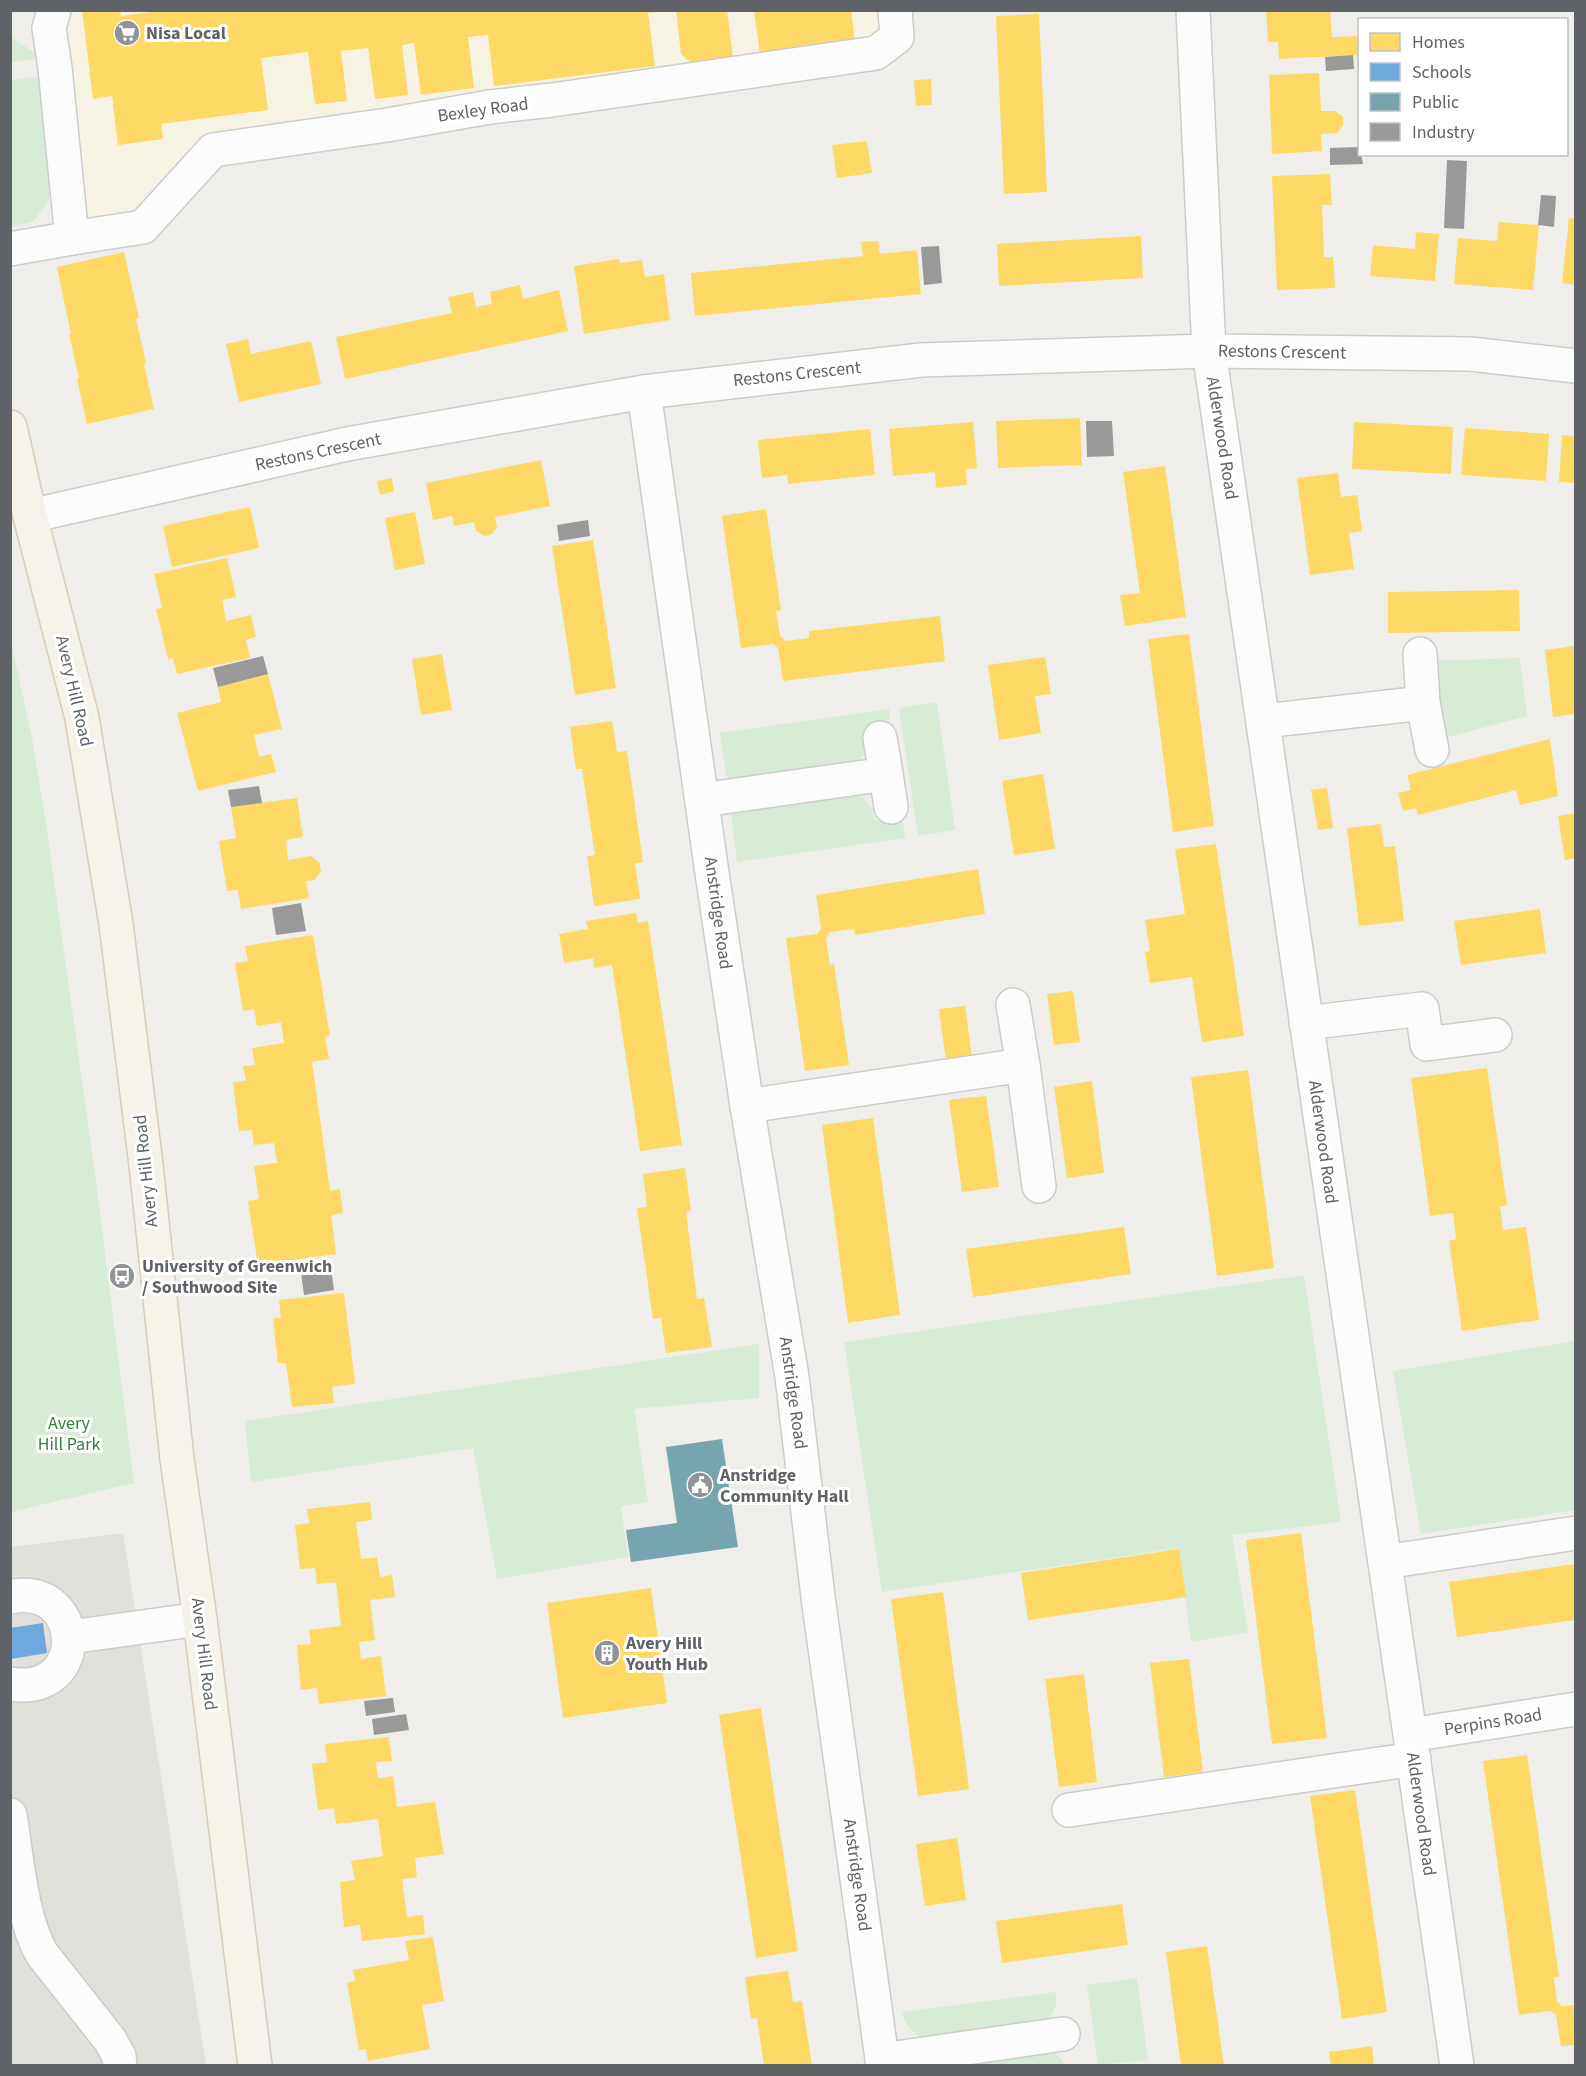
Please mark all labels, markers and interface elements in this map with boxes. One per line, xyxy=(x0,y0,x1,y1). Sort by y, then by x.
supermarket icon: Nisa Local xyxy=(112,18,142,48)
legend xyxy=(1358,18,1568,156)
place label: Nisa Local xyxy=(146,21,226,46)
text: Homes xyxy=(1412,30,1465,55)
text: Schools xyxy=(1412,60,1471,85)
text: Public xyxy=(1412,90,1459,115)
street label: Bexley Road xyxy=(436,91,530,129)
text: Industry xyxy=(1412,120,1475,145)
street label: Restons Crescent xyxy=(1218,338,1346,366)
street label: Restons Crescent xyxy=(732,355,862,393)
street label: Alderwood Road xyxy=(1200,375,1244,501)
street label: Restons Crescent xyxy=(253,426,383,478)
street label: Avery Hill Road xyxy=(49,633,99,749)
street label: Anstridge Road xyxy=(698,855,738,971)
street label: Alderwood Road xyxy=(1302,1079,1344,1205)
street label: Avery Hill Road xyxy=(128,1113,164,1229)
place label: University of Greenwich / Southwood Site xyxy=(142,1254,332,1300)
bus stop icon: University of Greenwich / Southwood Site xyxy=(107,1261,137,1291)
street label: Anstridge Road xyxy=(773,1335,813,1451)
park label: Avery Hill Park xyxy=(38,1411,100,1457)
place label: Anstridge Community Hall xyxy=(719,1463,849,1509)
public building icon: Anstridge Community Hall xyxy=(685,1470,715,1500)
street label: Avery Hill Road xyxy=(185,1596,223,1712)
place label: Avery Hill Youth Hub xyxy=(625,1631,708,1677)
building icon: Avery Hill Youth Hub xyxy=(592,1638,622,1668)
street label: Perpins Road xyxy=(1442,1702,1544,1742)
street label: Alderwood Road xyxy=(1400,1751,1442,1877)
street label: Anstridge Road xyxy=(837,1817,877,1933)

